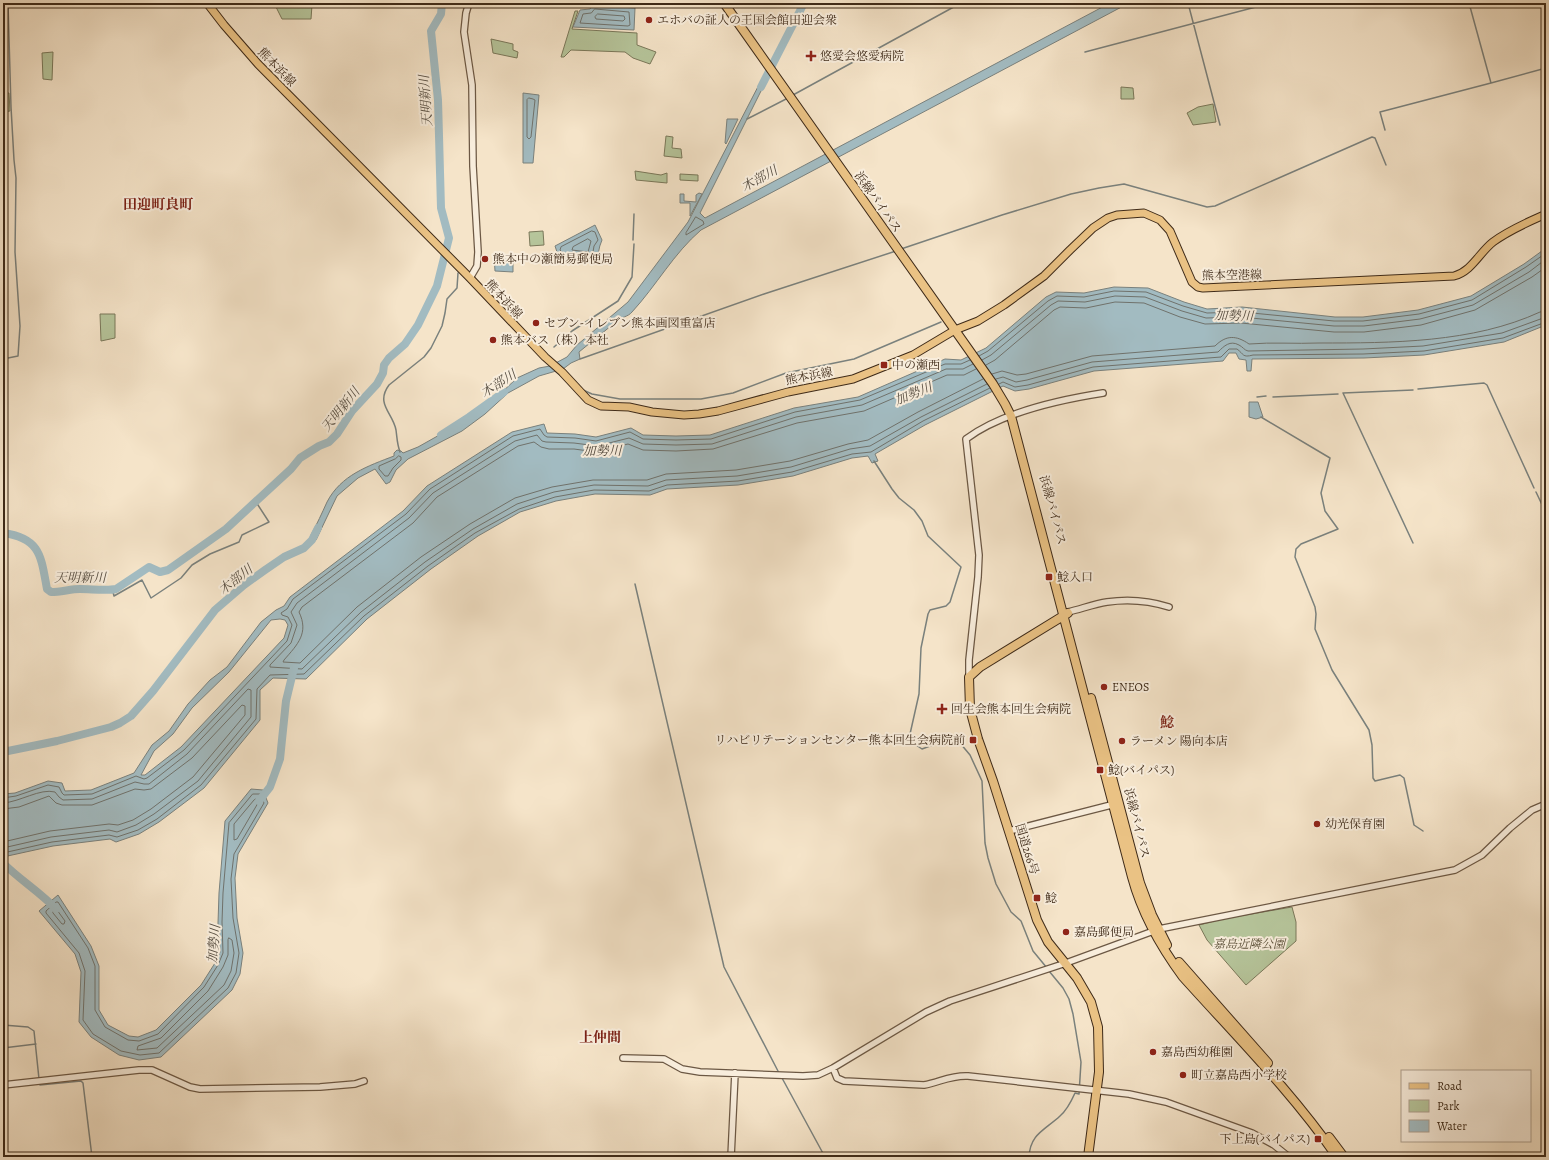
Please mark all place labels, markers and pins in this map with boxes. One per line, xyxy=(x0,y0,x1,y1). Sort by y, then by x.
place label: エホバの証人の王国会館田迎会衆 xyxy=(657,12,837,28)
marker: エホバの証人の王国会館田迎会衆 xyxy=(644,15,654,25)
place label: 悠愛会悠愛病院 xyxy=(820,48,904,64)
marker: 悠愛会悠愛病院 xyxy=(805,50,817,62)
place label: 熊本中の瀬簡易郵便局 xyxy=(493,251,613,267)
marker: 熊本中の瀬簡易郵便局 xyxy=(480,254,490,264)
place label: セブン-イレブン熊本画図重富店 xyxy=(544,315,716,331)
marker: セブン-イレブン熊本画図重富店 xyxy=(531,318,541,328)
place label: 熊本バス（株）本社 xyxy=(501,332,609,348)
marker: 熊本バス（株）本社 xyxy=(488,335,498,345)
place label: 中の瀬西 xyxy=(892,357,940,373)
marker: 中の瀬西 xyxy=(879,360,889,370)
place label: 鯰入口 xyxy=(1057,569,1093,585)
marker: 鯰入口 xyxy=(1044,572,1054,582)
place label: ENEOS xyxy=(1112,679,1149,695)
marker: ENEOS xyxy=(1099,682,1109,692)
place label: 回生会熊本回生会病院 xyxy=(951,701,1071,717)
marker: 回生会熊本回生会病院 xyxy=(936,703,948,715)
place label: リハビリテーションセンター熊本回生会病院前 xyxy=(715,732,965,748)
place label: ラーメン 陽向本店 xyxy=(1130,733,1228,749)
marker: リハビリテーションセンター熊本回生会病院前 xyxy=(968,735,978,745)
marker: ラーメン 陽向本店 xyxy=(1117,736,1127,746)
place label: 鯰(バイパス) xyxy=(1108,762,1174,778)
marker: 鯰(バイパス) xyxy=(1095,765,1105,775)
place label: 幼光保育園 xyxy=(1325,816,1385,832)
marker: 幼光保育園 xyxy=(1312,819,1322,829)
place label: 鯰 xyxy=(1045,890,1057,906)
marker: 鯰 xyxy=(1032,893,1042,903)
place label: 嘉島郵便局 xyxy=(1074,924,1134,940)
marker: 嘉島郵便局 xyxy=(1061,927,1071,937)
place label: 嘉島西幼稚園 xyxy=(1161,1044,1233,1060)
marker: 嘉島西幼稚園 xyxy=(1148,1047,1158,1057)
place label: 町立嘉島西小学校 xyxy=(1191,1067,1287,1083)
marker: 町立嘉島西小学校 xyxy=(1178,1070,1188,1080)
place label: 下上島(バイパス) xyxy=(1220,1131,1310,1147)
marker: 下上島(バイパス) xyxy=(1313,1134,1323,1144)

